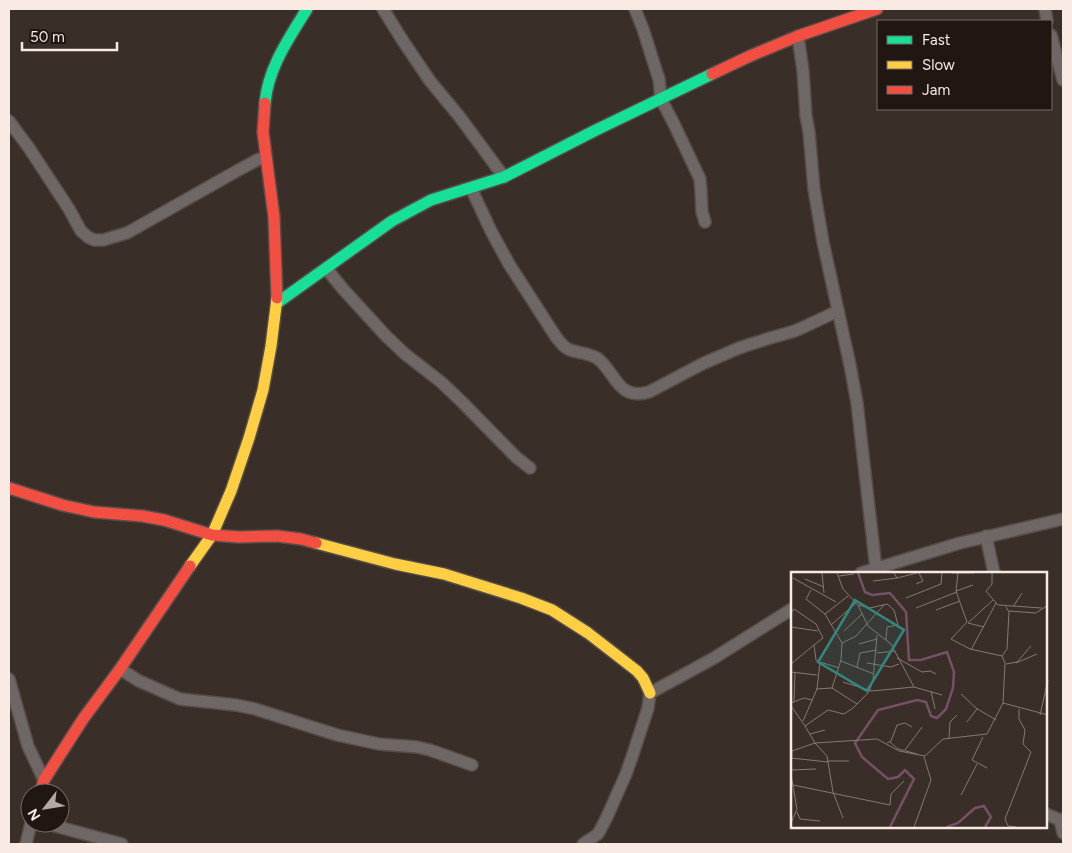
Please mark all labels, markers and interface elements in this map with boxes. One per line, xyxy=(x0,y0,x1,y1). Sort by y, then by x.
scale bar xyxy=(22,20,118,52)
legend xyxy=(877,20,1052,110)
text: 50 m xyxy=(30,28,65,46)
text: Fast xyxy=(922,31,951,49)
text: Slow xyxy=(922,56,955,74)
text: Jam xyxy=(922,81,950,99)
inset map xyxy=(791,572,1047,828)
north arrow xyxy=(20,783,70,833)
text: N xyxy=(24,805,44,823)

